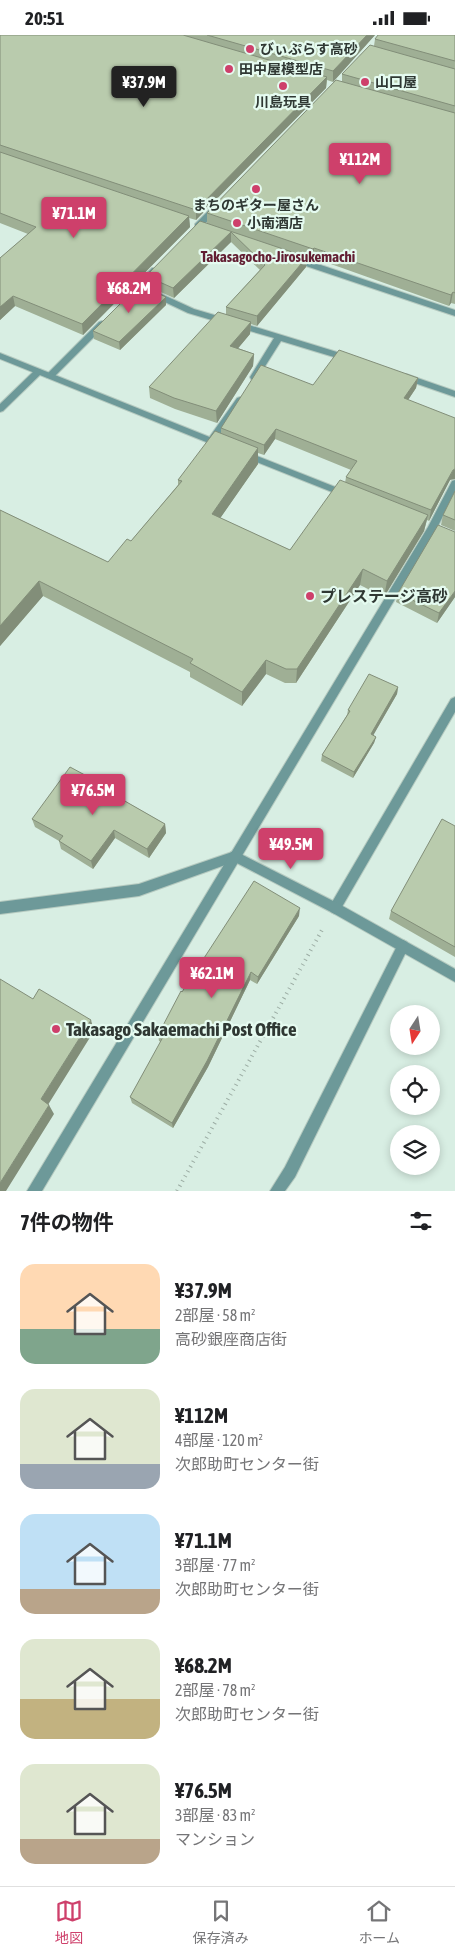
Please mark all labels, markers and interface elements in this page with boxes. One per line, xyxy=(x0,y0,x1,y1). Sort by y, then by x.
text: 20:51 xyxy=(25,7,64,29)
place label: びぃぷらす高砂 xyxy=(260,41,358,57)
marker: びぃぷらす高砂 xyxy=(244,43,256,55)
place label: 田中屋模型店 xyxy=(239,61,323,77)
marker: 田中屋模型店 xyxy=(223,63,235,75)
pin: ¥37.9M xyxy=(103,65,185,108)
text: ¥37.9M xyxy=(122,73,166,91)
place label: 山口屋 xyxy=(375,74,417,90)
marker: 山口屋 xyxy=(359,76,371,88)
marker: 川島玩具 xyxy=(277,80,289,92)
place label: 川島玩具 xyxy=(255,94,311,110)
pin: ¥112M xyxy=(325,143,395,185)
text: ¥112M xyxy=(340,150,380,168)
marker: まちのギター屋さん xyxy=(250,183,262,195)
pin: ¥71.1M xyxy=(33,197,115,239)
place label: まちのギター屋さん xyxy=(193,197,319,213)
text: ¥71.1M xyxy=(52,204,96,222)
place label: 小南酒店 xyxy=(247,215,303,231)
marker: 小南酒店 xyxy=(231,217,243,229)
district label: Takasagocho-Jirosukemachi xyxy=(201,248,355,265)
pin: ¥68.2M xyxy=(88,271,170,314)
text: ¥68.2M xyxy=(107,279,151,297)
place label: プレステージ高砂 xyxy=(320,587,448,605)
marker: プレステージ高砂 xyxy=(304,590,316,602)
pin: ¥76.5M xyxy=(52,773,134,816)
text: ¥76.5M xyxy=(71,781,115,799)
pin: ¥49.5M xyxy=(250,827,332,870)
text: ¥49.5M xyxy=(269,835,313,853)
pin: ¥62.1M xyxy=(171,957,253,999)
text: ¥62.1M xyxy=(190,964,234,982)
north arrow xyxy=(390,1005,440,1055)
map controls xyxy=(390,1005,440,1175)
place label: Takasago Sakaemachi Post Office xyxy=(66,1018,297,1040)
marker: Takasago Sakaemachi Post Office xyxy=(50,1023,62,1035)
button: locate xyxy=(390,1065,440,1115)
button: layers xyxy=(390,1125,440,1175)
icon: filters xyxy=(407,1207,435,1235)
text: 7件の物件 xyxy=(20,1210,114,1234)
text: ¥37.9M xyxy=(175,1278,232,1302)
icon: home xyxy=(60,1284,120,1344)
text: 2部屋 · 58 m² xyxy=(175,1306,256,1324)
text: 高砂銀座商店街 xyxy=(175,1330,287,1348)
text: ¥112M xyxy=(175,1403,228,1427)
icon: home xyxy=(60,1409,120,1469)
text: 4部屋 · 120 m² xyxy=(175,1431,263,1449)
text: 次郎助町センター街 xyxy=(175,1455,319,1473)
text: ¥71.1M xyxy=(175,1528,232,1552)
icon: home xyxy=(60,1534,120,1594)
text: 3部屋 · 77 m² xyxy=(175,1556,256,1574)
text: 次郎助町センター街 xyxy=(175,1580,319,1598)
text: ¥68.2M xyxy=(175,1653,232,1677)
icon: home xyxy=(60,1659,120,1719)
text: 2部屋 · 78 m² xyxy=(175,1681,256,1699)
text: 次郎助町センター街 xyxy=(175,1705,319,1723)
text: ¥76.5M xyxy=(175,1778,232,1802)
icon: home xyxy=(60,1784,120,1844)
text: 3部屋 · 83 m² xyxy=(175,1806,256,1824)
text: マンション xyxy=(175,1830,255,1848)
tab: 地図 xyxy=(55,1897,83,1947)
tab: 保存済み xyxy=(193,1897,249,1947)
tab: ホーム xyxy=(358,1897,400,1947)

